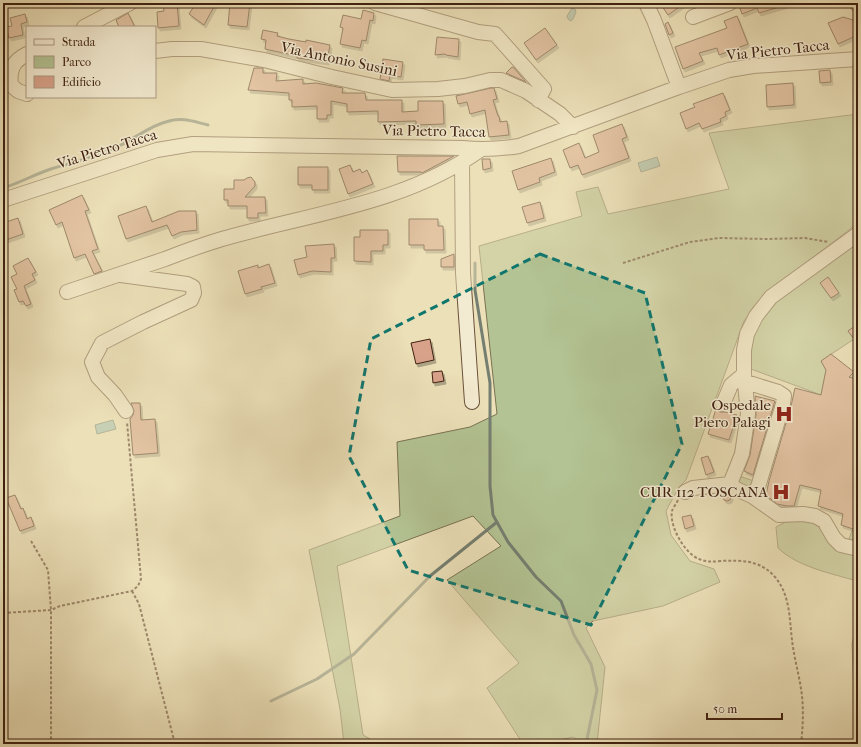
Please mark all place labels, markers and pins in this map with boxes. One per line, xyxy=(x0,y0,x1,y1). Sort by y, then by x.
place label: Ospedale Piero Palagi xyxy=(694,396,772,431)
hospital icon: Ospedale Piero Palagi xyxy=(774,404,794,424)
hospital icon: CUR 112 TOSCANA xyxy=(771,482,791,502)
place label: CUR 112 TOSCANA xyxy=(640,483,768,501)

